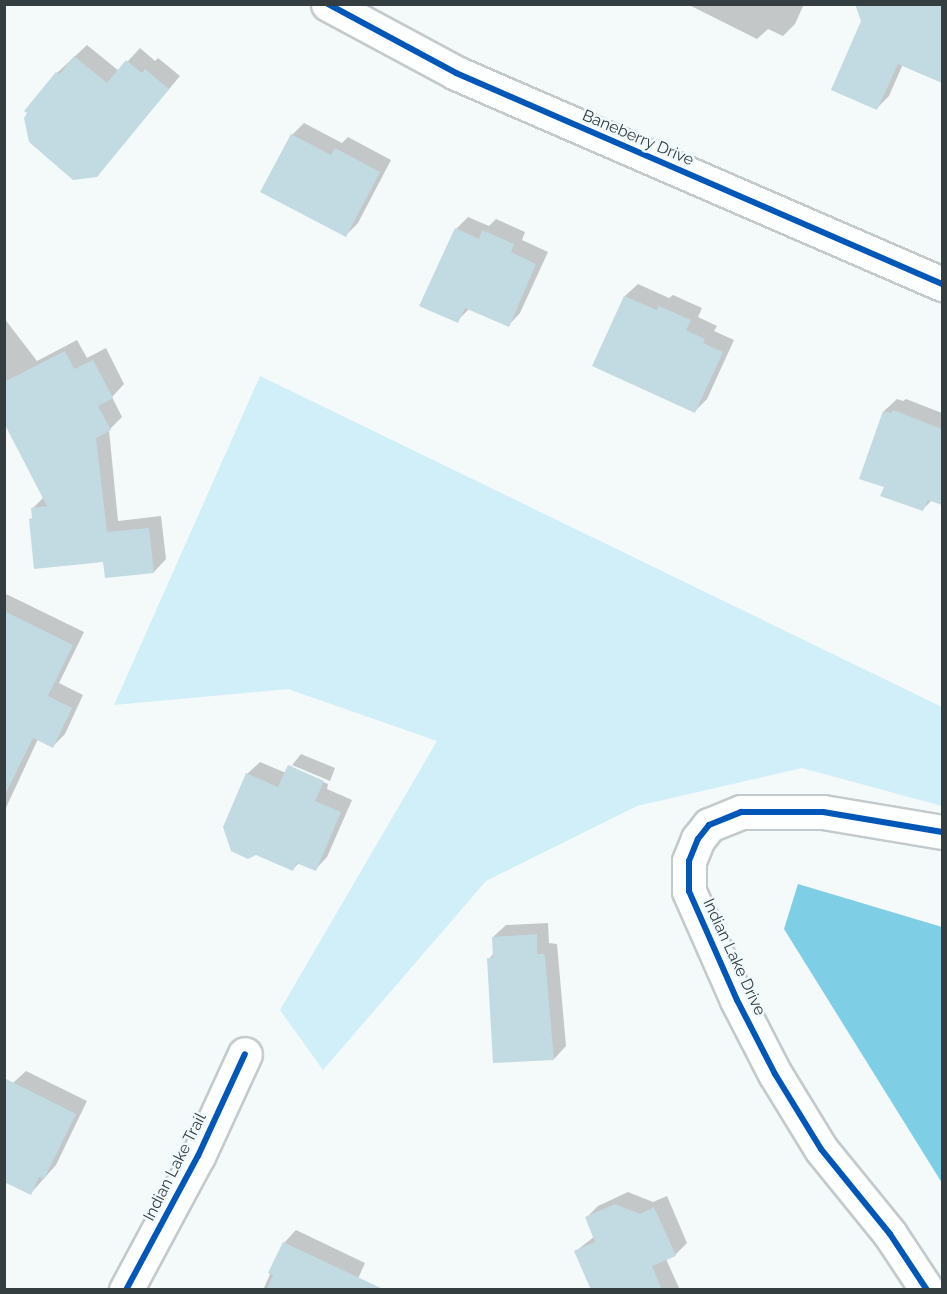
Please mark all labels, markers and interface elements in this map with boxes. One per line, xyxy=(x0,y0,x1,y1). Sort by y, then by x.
street label: Baneberry Drive xyxy=(579,106,697,170)
street label: Indian Lake Drive xyxy=(699,896,769,1018)
street label: Indian Lake Trail xyxy=(139,1110,211,1224)

